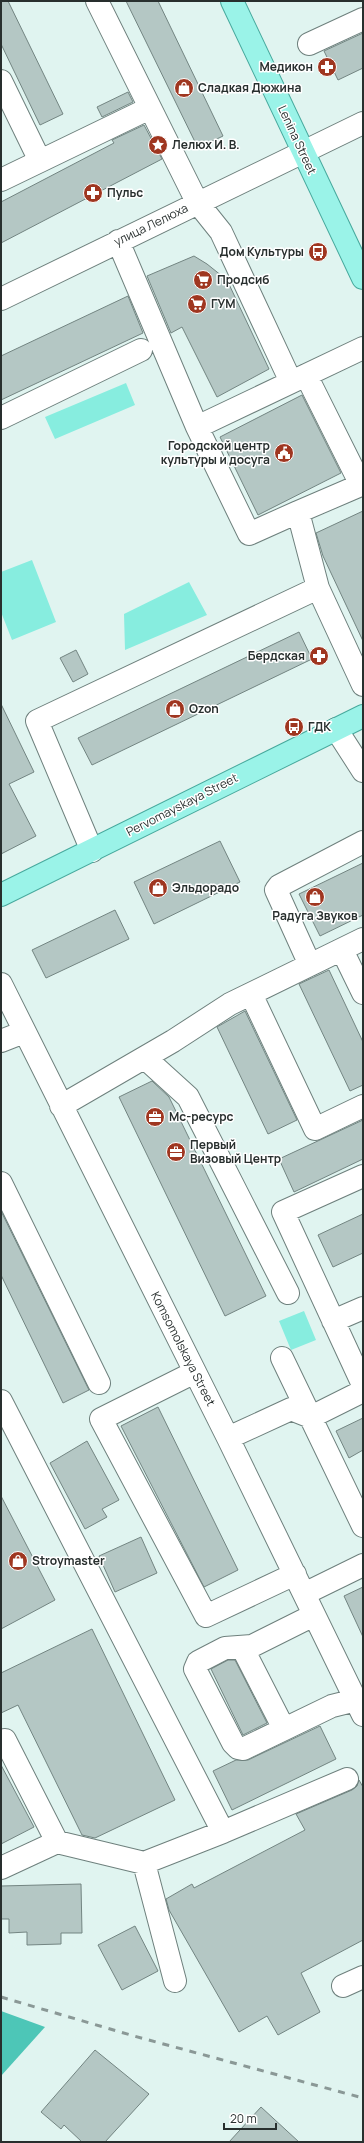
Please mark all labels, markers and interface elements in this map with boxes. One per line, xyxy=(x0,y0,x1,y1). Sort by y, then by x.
pharmacy icon: Медикон xyxy=(316,56,338,78)
place label: Медикон xyxy=(259,58,313,75)
shop icon: Сладкая Дюжина xyxy=(173,77,195,99)
place label: Сладкая Дюжина xyxy=(198,79,301,96)
street label: Lenina Street xyxy=(274,103,321,177)
place icon: Лелюх И. В. xyxy=(147,134,169,156)
place label: Лелюх И. В. xyxy=(172,136,240,153)
pharmacy icon: Пульс xyxy=(82,182,104,204)
place label: Пульс xyxy=(107,184,143,201)
street label: улица Лелюха xyxy=(111,199,191,250)
bus stop icon: Дом Культуры xyxy=(307,241,329,263)
place label: Дом Культуры xyxy=(220,243,304,260)
supermarket icon: Продсиб xyxy=(192,269,214,291)
place label: Продсиб xyxy=(217,271,269,288)
supermarket icon: ГУМ xyxy=(186,293,208,315)
place label: ГУМ xyxy=(211,295,235,312)
place label: Городской центр культуры и досуга xyxy=(161,437,270,468)
public building icon: Городской центр культуры и досуга xyxy=(273,442,295,464)
pharmacy icon: Бердская xyxy=(308,645,330,667)
place label: Бердская xyxy=(248,647,305,664)
shop icon: Ozon xyxy=(164,698,186,720)
place label: Ozon xyxy=(189,700,219,717)
bus stop icon: ГДК xyxy=(283,716,305,738)
place label: ГДК xyxy=(308,718,331,735)
street label: Pervomayskaya Street xyxy=(123,769,241,840)
shop icon: Эльдорадо xyxy=(147,877,169,899)
place label: Эльдорадо xyxy=(172,879,239,896)
shop icon: Радуга Звуков xyxy=(304,886,326,908)
place label: Радуга Звуков xyxy=(272,907,358,924)
office icon: Мс-ресурс xyxy=(144,1106,166,1128)
place label: Мс-ресурс xyxy=(169,1108,234,1125)
place label: Первый Визовый Центр xyxy=(190,1136,281,1167)
office icon: Первый Визовый Центр xyxy=(165,1141,187,1163)
street label: Komsomolskaya Street xyxy=(147,1289,220,1409)
shop icon: Stroymaster xyxy=(7,1550,29,1572)
place label: Stroymaster xyxy=(32,1552,105,1569)
scale bar xyxy=(224,2105,276,2131)
text: 20 m xyxy=(230,2110,257,2127)

